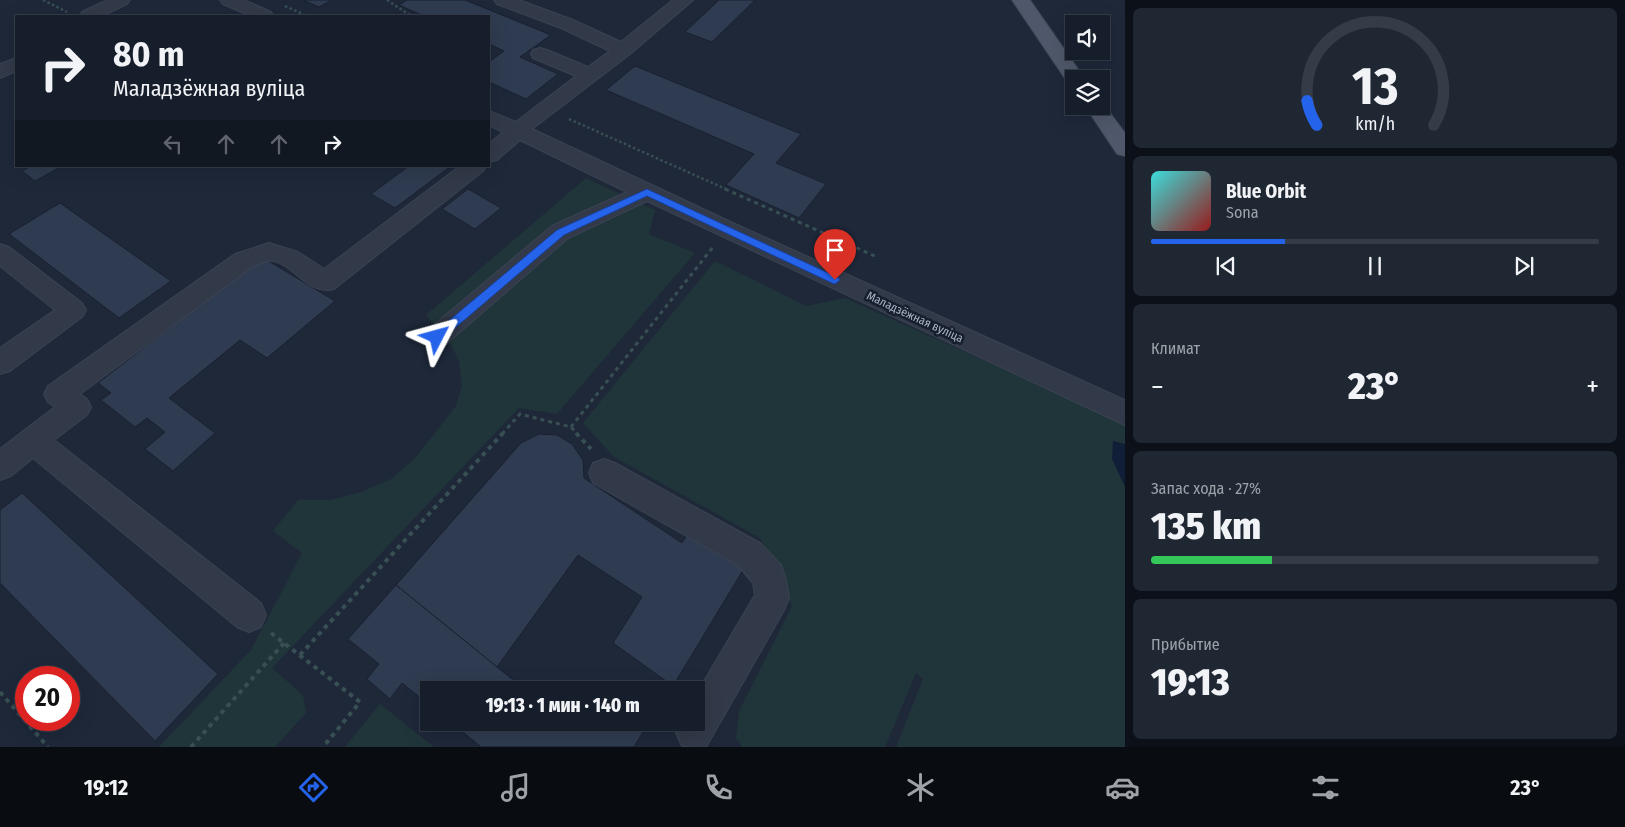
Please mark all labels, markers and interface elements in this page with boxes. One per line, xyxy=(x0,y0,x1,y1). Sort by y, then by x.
map controls xyxy=(1065,15,1110,115)
button: sound xyxy=(1065,15,1110,60)
text: 80 m xyxy=(113,33,185,75)
icon: right xyxy=(30,35,95,100)
text: 13 xyxy=(1352,55,1398,118)
button: layers xyxy=(1065,70,1110,115)
text: Маладзёжная вуліца xyxy=(113,75,305,102)
text: km/h xyxy=(1355,113,1395,135)
icon: left xyxy=(159,130,187,158)
icon: ahead xyxy=(212,130,240,158)
icon: ahead xyxy=(265,130,293,158)
icon: right xyxy=(318,130,346,158)
text: Blue Orbit xyxy=(1226,180,1306,203)
text: Sona xyxy=(1226,203,1259,222)
pin xyxy=(814,229,856,280)
icon: arrive xyxy=(821,236,849,264)
icon: previous xyxy=(1212,252,1240,280)
icon: pause xyxy=(1361,252,1389,280)
icon: next xyxy=(1510,252,1538,280)
street label: Маладзёжная вуліца xyxy=(865,288,966,346)
position arrow xyxy=(410,310,462,362)
text: Климат xyxy=(1151,339,1200,358)
text: 23° xyxy=(1348,363,1402,409)
text: − xyxy=(1151,370,1164,403)
text: + xyxy=(1586,370,1599,403)
text: Запас хода · 27% xyxy=(1151,479,1261,498)
text: 135 km xyxy=(1151,503,1261,549)
text: Прибытие xyxy=(1151,635,1220,654)
text: 19:13 xyxy=(1151,659,1230,705)
speed limit sign: 20 xyxy=(15,666,80,731)
text: 19:13 · 1 мин · 140 m xyxy=(485,694,640,717)
icon: directions xyxy=(296,770,331,805)
icon: music xyxy=(498,770,533,805)
icon: phone xyxy=(701,770,736,805)
icon: climate xyxy=(903,770,938,805)
icon: car xyxy=(1105,770,1140,805)
icon: filters xyxy=(1308,770,1343,805)
text: 19:12 xyxy=(84,774,128,801)
text: 23° xyxy=(1510,774,1541,801)

